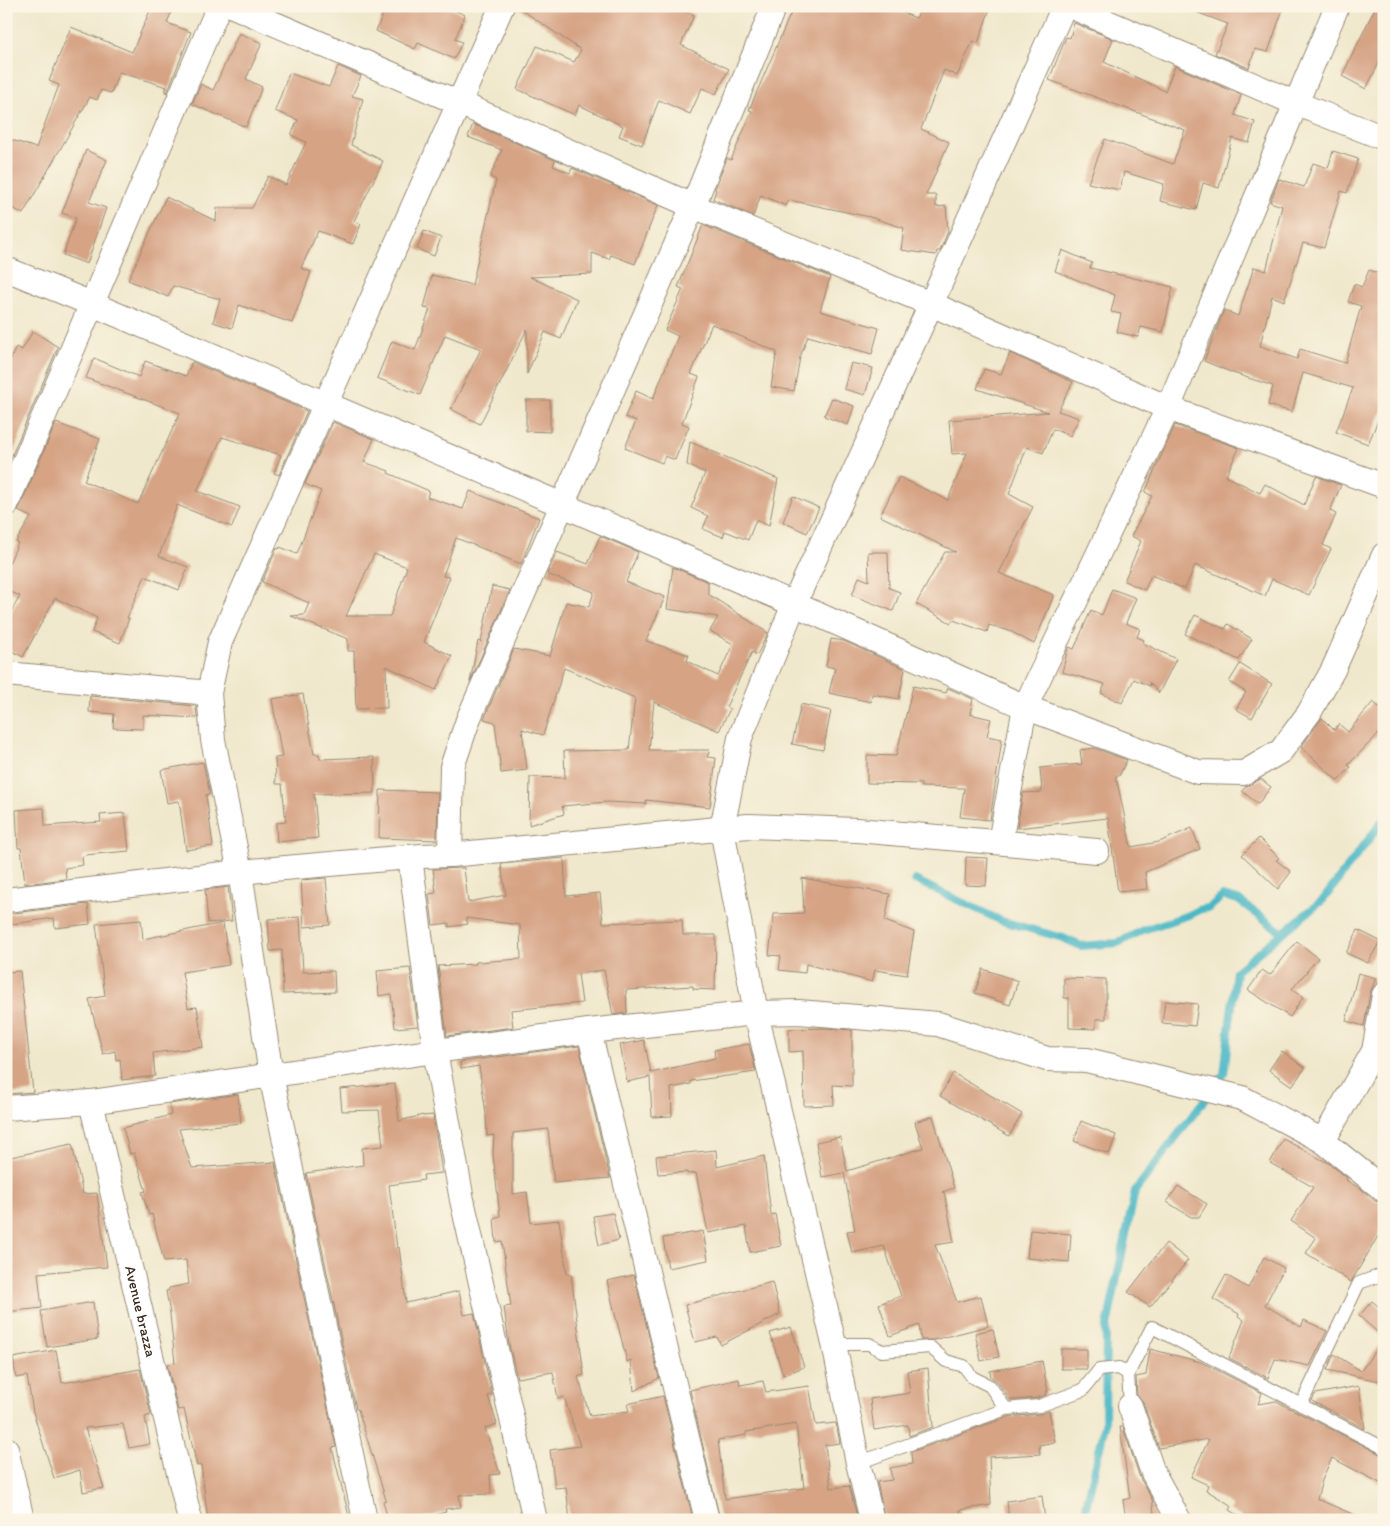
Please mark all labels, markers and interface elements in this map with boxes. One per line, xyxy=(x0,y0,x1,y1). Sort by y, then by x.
street label: Avenue brazza xyxy=(121,1264,160,1359)

